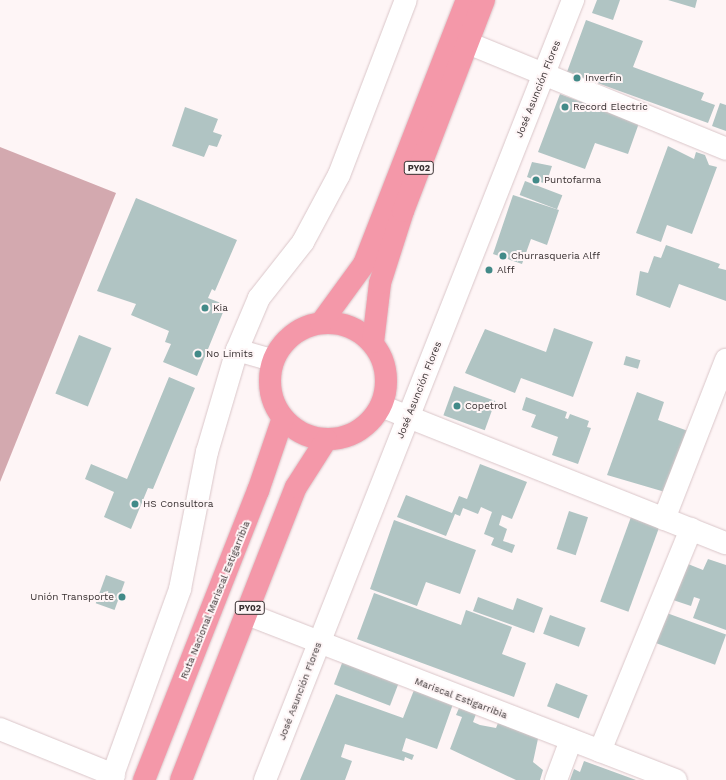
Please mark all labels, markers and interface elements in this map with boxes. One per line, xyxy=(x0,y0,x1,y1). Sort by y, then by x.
street label: José Asunción Flores xyxy=(513,38,563,140)
place label: Inverfin xyxy=(585,72,622,84)
marker: Inverfin xyxy=(572,73,582,83)
place label: Record Electric xyxy=(573,101,648,113)
marker: Record Electric xyxy=(560,102,570,112)
road number: PY02 xyxy=(403,161,435,175)
place label: Puntofarma xyxy=(544,174,601,186)
marker: Puntofarma xyxy=(531,175,541,185)
place label: Churrasqueria Alff xyxy=(511,250,601,262)
marker: Churrasqueria Alff xyxy=(498,251,508,261)
place label: Alff xyxy=(497,264,515,276)
marker: Alff xyxy=(484,265,494,275)
place label: Kia xyxy=(213,302,228,314)
marker: Kia xyxy=(200,303,210,313)
street label: José Asunción Flores xyxy=(394,339,444,441)
place label: No Limits xyxy=(206,348,253,360)
marker: No Limits xyxy=(193,349,203,359)
place label: Copetrol xyxy=(465,400,507,412)
marker: Copetrol xyxy=(452,401,462,411)
place label: HS Consultora xyxy=(143,498,213,510)
marker: HS Consultora xyxy=(130,499,140,509)
street label: Ruta Nacional Mariscal Estigarribia xyxy=(178,519,252,681)
place label: Unión Transporte xyxy=(30,591,114,603)
marker: Unión Transporte xyxy=(117,592,127,602)
road number: PY02 xyxy=(234,601,266,615)
street label: José Asunción Flores xyxy=(276,640,324,742)
street label: Mariscal Estigarribia xyxy=(413,675,509,721)

